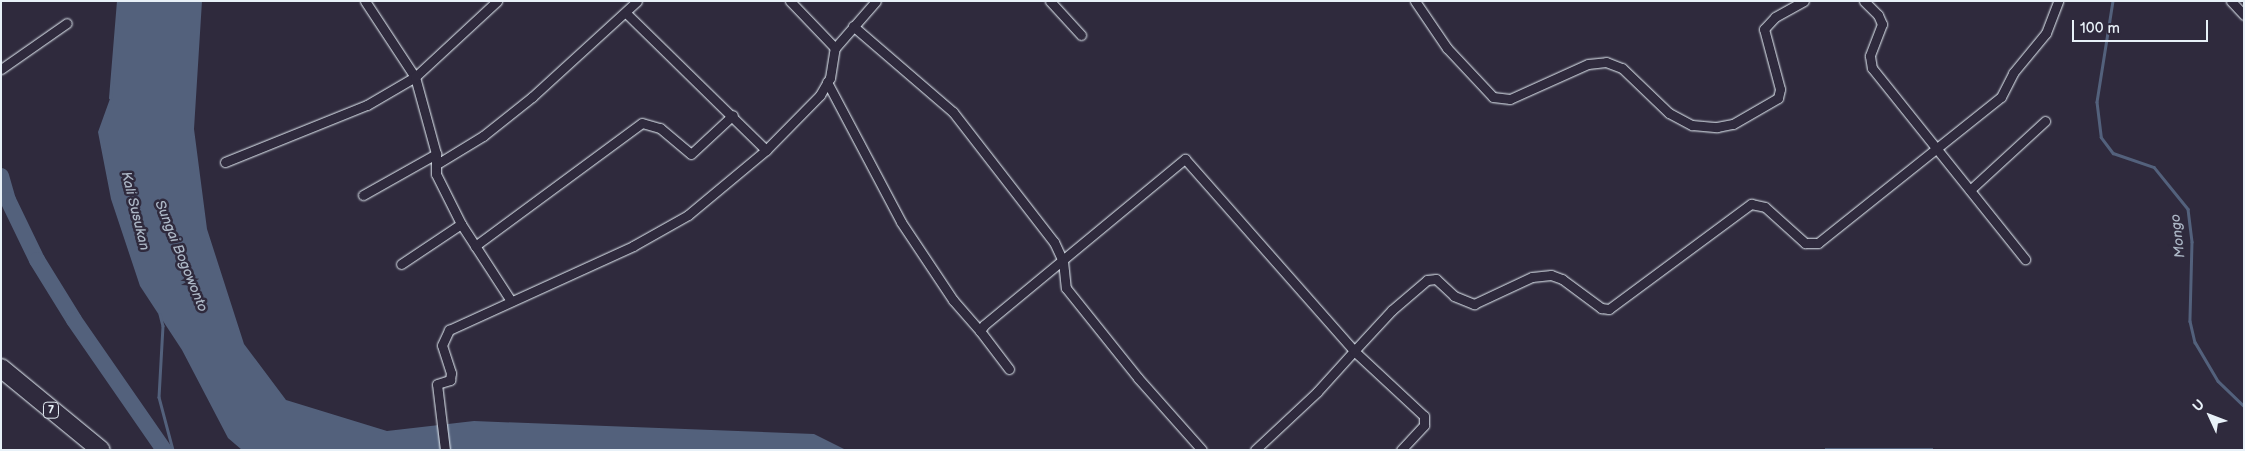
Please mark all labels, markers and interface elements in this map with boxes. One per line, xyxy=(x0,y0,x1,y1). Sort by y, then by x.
scale bar xyxy=(2075,10,2211,42)
text: 100 m xyxy=(2080,19,2120,38)
water label: Kali Susukan xyxy=(117,170,153,252)
water label: Sungai Bogowonto xyxy=(151,198,211,314)
water label: Mongo xyxy=(2167,213,2189,259)
north arrow xyxy=(2185,391,2235,441)
text: U xyxy=(2189,396,2208,415)
road number: 7 xyxy=(42,402,60,418)

